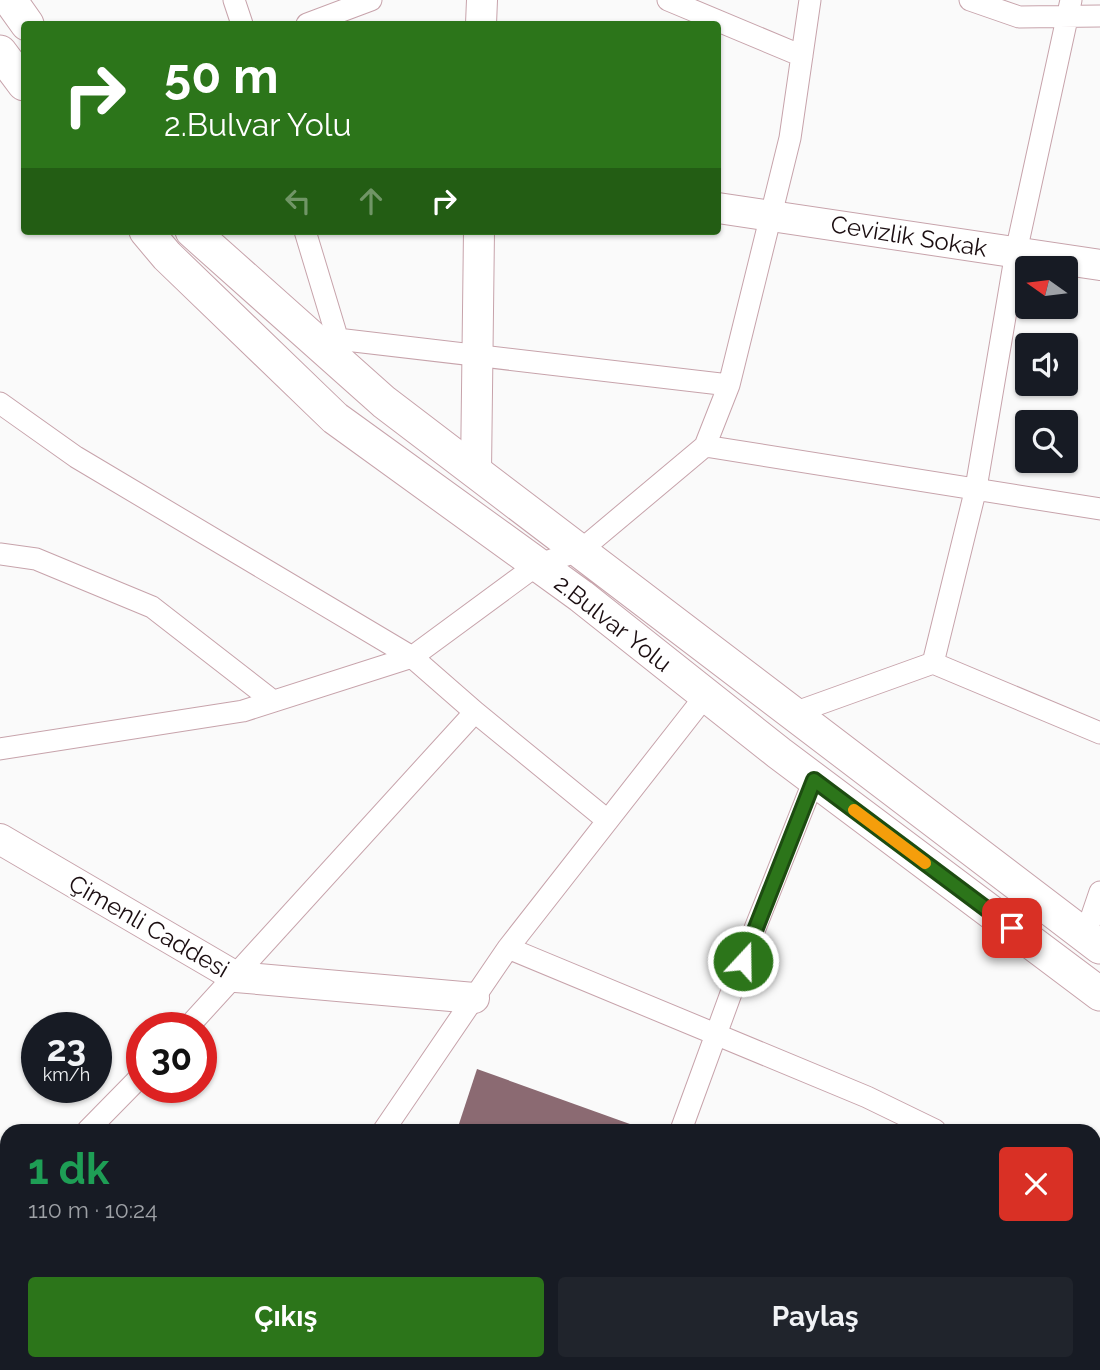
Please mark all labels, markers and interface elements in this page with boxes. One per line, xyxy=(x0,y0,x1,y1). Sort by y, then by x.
text: 50 m xyxy=(164,47,279,104)
icon: right xyxy=(49,49,140,140)
text: 2.Bulvar Yolu xyxy=(164,106,351,143)
icon: left xyxy=(279,182,317,220)
icon: ahead xyxy=(352,182,390,220)
icon: right xyxy=(425,182,463,220)
street label: Cevizlik Sokak xyxy=(829,209,990,263)
north arrow xyxy=(1015,256,1078,318)
map controls xyxy=(1015,256,1078,473)
button: sound xyxy=(1015,333,1078,396)
button: search xyxy=(1015,410,1078,473)
street label: 2.Bulvar Yolu xyxy=(549,568,677,678)
street label: Çimenli Caddesi xyxy=(64,868,234,984)
pin xyxy=(982,898,1042,958)
icon: arrive xyxy=(993,909,1031,947)
position arrow xyxy=(706,924,780,998)
speed limit sign: 30 xyxy=(126,1012,217,1103)
text: 23 xyxy=(47,1028,86,1069)
text: km/h xyxy=(43,1064,90,1085)
text: 1 dk xyxy=(28,1145,109,1194)
button: close xyxy=(999,1147,1073,1221)
text: 110 m · 10:24 xyxy=(28,1196,158,1223)
button: Çıkış xyxy=(28,1277,544,1357)
button: Paylaş xyxy=(558,1277,1073,1357)

